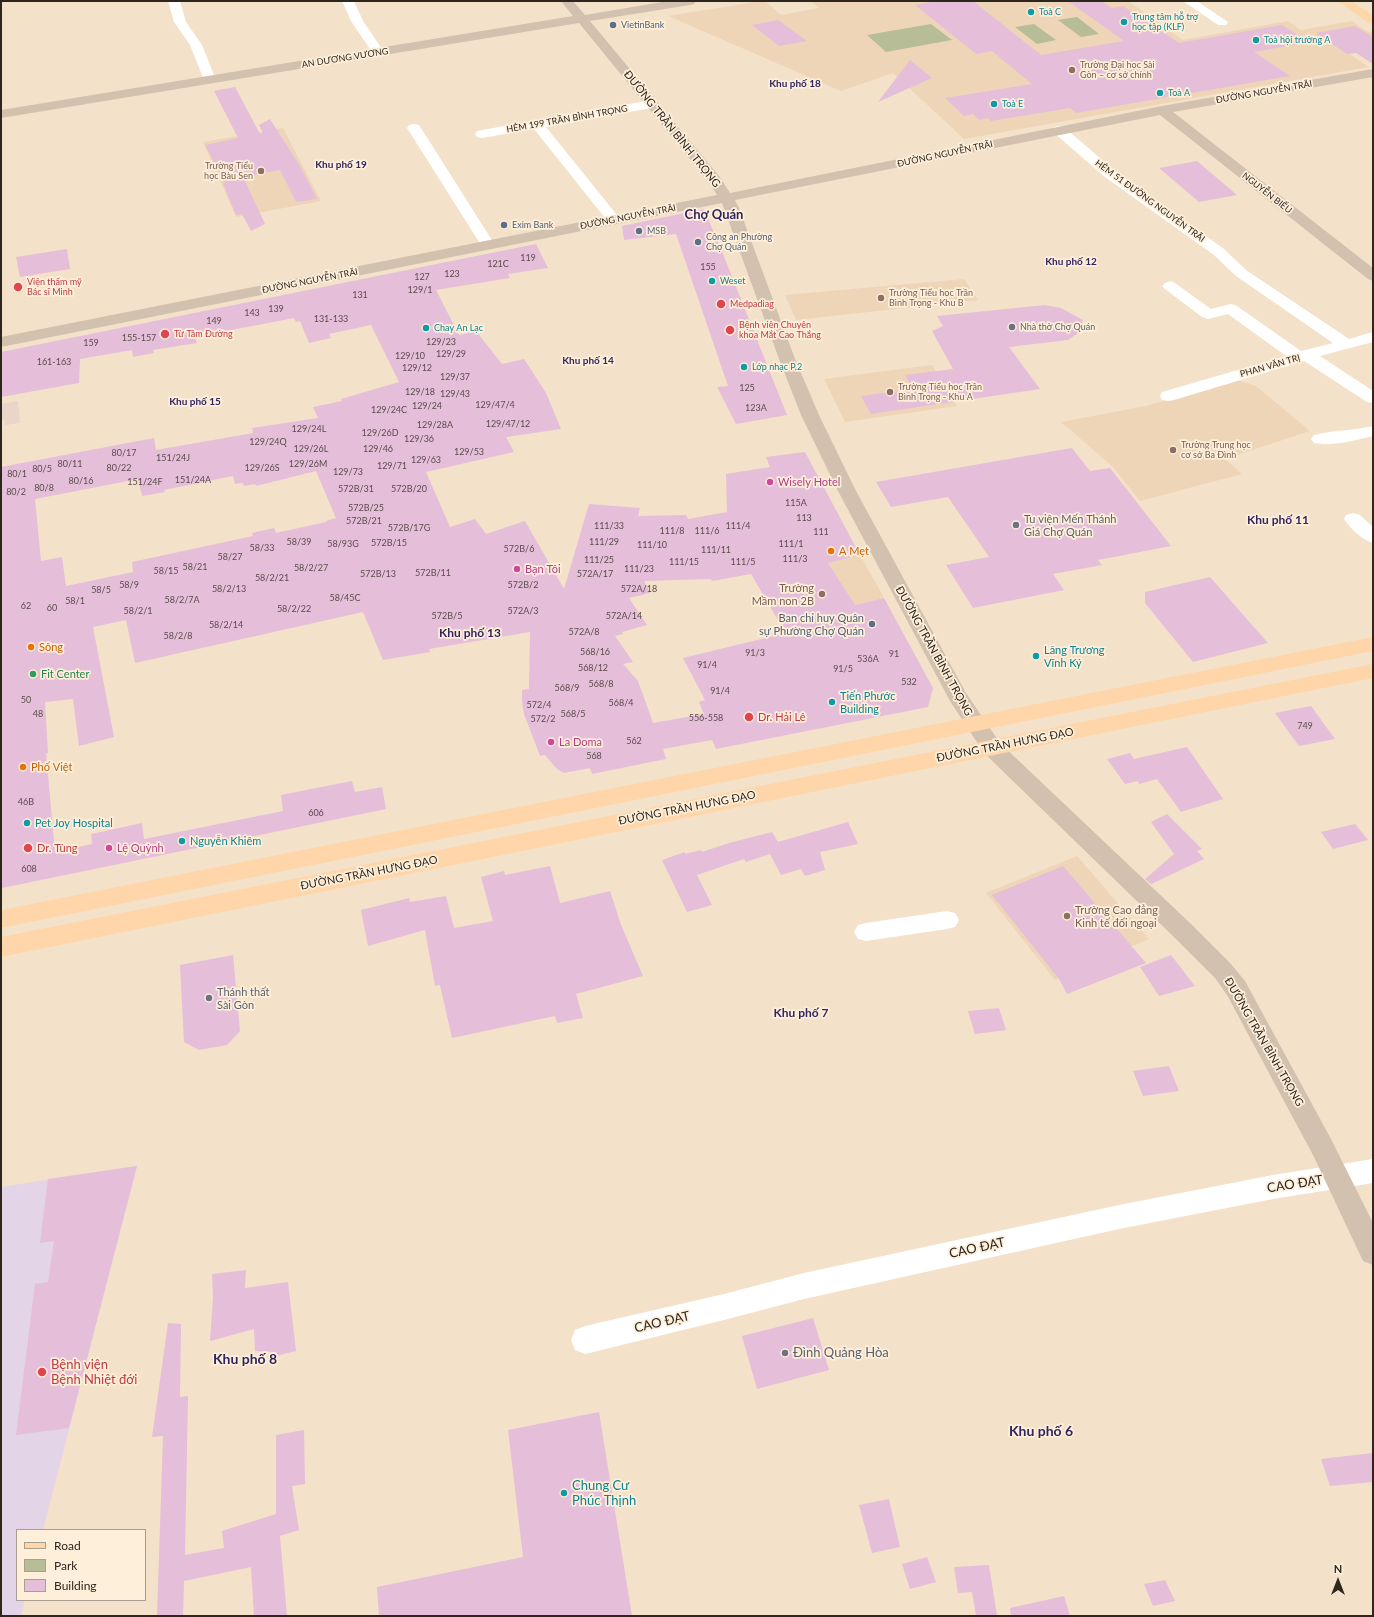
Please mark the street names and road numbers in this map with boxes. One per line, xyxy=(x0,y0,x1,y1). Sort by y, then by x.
street label: AN DƯƠNG VƯƠNG xyxy=(301,46,389,70)
street label: ĐƯỜNG TRẦN BÌNH TRỌNG xyxy=(621,68,723,190)
street label: ĐƯỜNG NGUYỄN TRÃI xyxy=(1215,78,1313,106)
street label: HẺM 199 TRẦN BÌNH TRỌNG xyxy=(506,103,628,135)
street label: ĐƯỜNG NGUYỄN TRÃI xyxy=(896,139,994,169)
street label: HẺM 51 ĐƯỜNG NGUYỄN TRÃI xyxy=(1093,158,1207,244)
street label: NGUYỄN BIỂU xyxy=(1240,170,1294,216)
street label: ĐƯỜNG NGUYỄN TRÃI xyxy=(579,202,677,232)
street label: ĐƯỜNG NGUYỄN TRÃI xyxy=(261,266,359,296)
street label: PHAN VĂN TRỊ xyxy=(1239,352,1301,380)
street label: ĐƯỜNG TRẦN BÌNH TRỌNG xyxy=(893,584,975,718)
street label: ĐƯỜNG TRẦN HƯNG ĐẠO xyxy=(935,725,1075,765)
street label: ĐƯỜNG TRẦN HƯNG ĐẠO xyxy=(617,788,757,828)
street label: ĐƯỜNG TRẦN HƯNG ĐẠO xyxy=(299,853,439,893)
street label: ĐƯỜNG TRẦN BÌNH TRỌNG xyxy=(1222,975,1306,1109)
street label: CAO ĐẠT xyxy=(1266,1172,1324,1196)
street label: CAO ĐẠT xyxy=(948,1235,1006,1261)
street label: CAO ĐẠT xyxy=(633,1308,691,1336)

